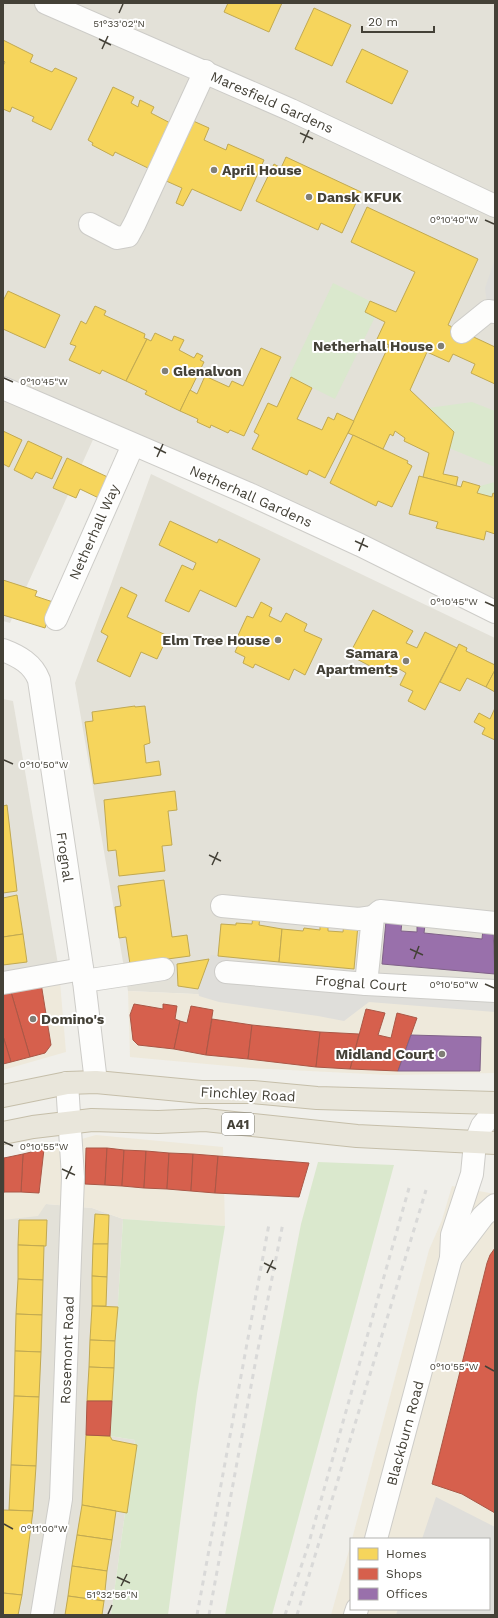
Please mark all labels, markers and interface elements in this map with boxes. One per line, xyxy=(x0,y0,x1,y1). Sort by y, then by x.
scale bar xyxy=(362,8,434,34)
text: 20 m xyxy=(368,15,398,29)
text: 51°33'02"N xyxy=(93,18,145,29)
street label: Maresfield Gardens xyxy=(208,68,336,136)
place label: April House xyxy=(222,162,302,178)
marker: April House xyxy=(209,165,219,175)
place label: Dansk KFUK xyxy=(317,189,402,205)
marker: Dansk KFUK xyxy=(304,192,314,202)
text: 0°10'40"W xyxy=(430,214,479,225)
place label: Netherhall House xyxy=(313,338,433,354)
marker: Netherhall House xyxy=(436,341,446,351)
place label: Glenalvon xyxy=(173,363,242,379)
marker: Glenalvon xyxy=(160,366,170,376)
text: 0°10'45"W xyxy=(20,376,68,387)
street label: Netherhall Gardens xyxy=(187,462,315,530)
street label: Netherhall Way xyxy=(66,481,123,582)
text: 0°10'45"W xyxy=(430,596,478,607)
place label: Elm Tree House xyxy=(162,632,270,648)
marker: Elm Tree House xyxy=(273,635,283,645)
place label: Samara Apartments xyxy=(316,645,399,677)
marker: Samara Apartments xyxy=(401,656,411,666)
text: 0°10'50"W xyxy=(20,759,69,770)
street label: Frognal xyxy=(54,831,77,884)
street label: Frognal Court xyxy=(314,972,408,994)
text: 0°10'50"W xyxy=(430,979,479,990)
place label: Domino's xyxy=(41,1011,105,1027)
marker: Domino's xyxy=(28,1014,38,1024)
place label: Midland Court xyxy=(336,1046,434,1062)
marker: Midland Court xyxy=(437,1049,447,1059)
street label: Finchley Road xyxy=(200,1084,296,1104)
road number: A41 xyxy=(222,1113,254,1135)
text: 0°10'55"W xyxy=(20,1141,69,1152)
street label: Rosemont Road xyxy=(57,1296,77,1404)
text: 0°10'55"W xyxy=(430,1361,479,1372)
street label: Blackburn Road xyxy=(383,1379,427,1487)
text: 0°11'00"W xyxy=(20,1523,68,1534)
legend xyxy=(350,1538,490,1610)
text: Homes xyxy=(386,1547,427,1561)
text: Shops xyxy=(386,1567,422,1581)
text: Offices xyxy=(386,1587,428,1601)
text: 51°32'56"N xyxy=(86,1589,138,1600)

